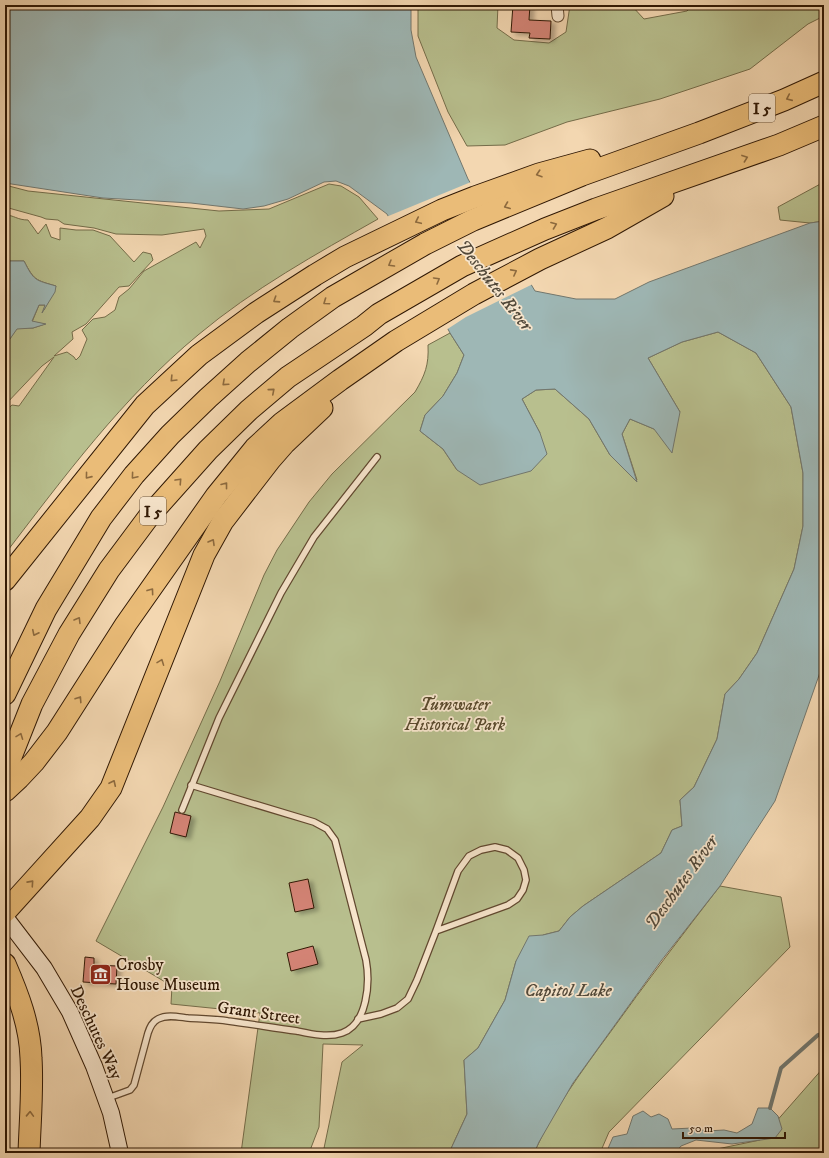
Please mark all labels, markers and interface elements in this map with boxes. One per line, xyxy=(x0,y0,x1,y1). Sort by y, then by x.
one-way arrow xyxy=(785,93,793,101)
road number: I 5 xyxy=(749,94,775,122)
one-way arrow xyxy=(742,154,749,162)
one-way arrow xyxy=(536,170,543,178)
one-way arrow xyxy=(504,201,512,209)
one-way arrow xyxy=(415,216,422,224)
one-way arrow xyxy=(551,222,558,230)
water label: Deschutes River xyxy=(452,235,538,337)
one-way arrow xyxy=(388,259,395,266)
one-way arrow xyxy=(510,270,518,277)
one-way arrow xyxy=(433,278,440,285)
one-way arrow xyxy=(273,295,280,303)
one-way arrow xyxy=(323,297,330,305)
one-way arrow xyxy=(170,374,178,382)
one-way arrow xyxy=(222,379,229,386)
one-way arrow xyxy=(267,388,275,395)
one-way arrow xyxy=(86,472,93,479)
one-way arrow xyxy=(131,472,138,479)
one-way arrow xyxy=(175,479,182,486)
one-way arrow xyxy=(221,482,228,489)
road number: I 5 xyxy=(140,497,166,525)
one-way arrow xyxy=(207,539,214,547)
one-way arrow xyxy=(146,588,154,595)
one-way arrow xyxy=(73,617,81,624)
one-way arrow xyxy=(32,629,40,636)
one-way arrow xyxy=(157,659,165,666)
park label: Tumwater Historical Park xyxy=(404,694,506,736)
one-way arrow xyxy=(74,696,81,703)
one-way arrow xyxy=(15,732,23,739)
one-way arrow xyxy=(109,780,117,787)
water label: Deschutes River xyxy=(640,830,724,934)
one-way arrow xyxy=(26,880,34,888)
place label: Crosby House Museum xyxy=(116,954,220,996)
museum icon: Crosby House Museum xyxy=(87,961,113,987)
water label: Capitol Lake xyxy=(524,980,612,1002)
street label: Deschutes Way xyxy=(65,982,128,1084)
street label: Grant Street xyxy=(216,996,302,1030)
one-way arrow xyxy=(26,1111,34,1117)
scale bar xyxy=(683,1114,785,1140)
text: 50 m xyxy=(689,1121,713,1136)

